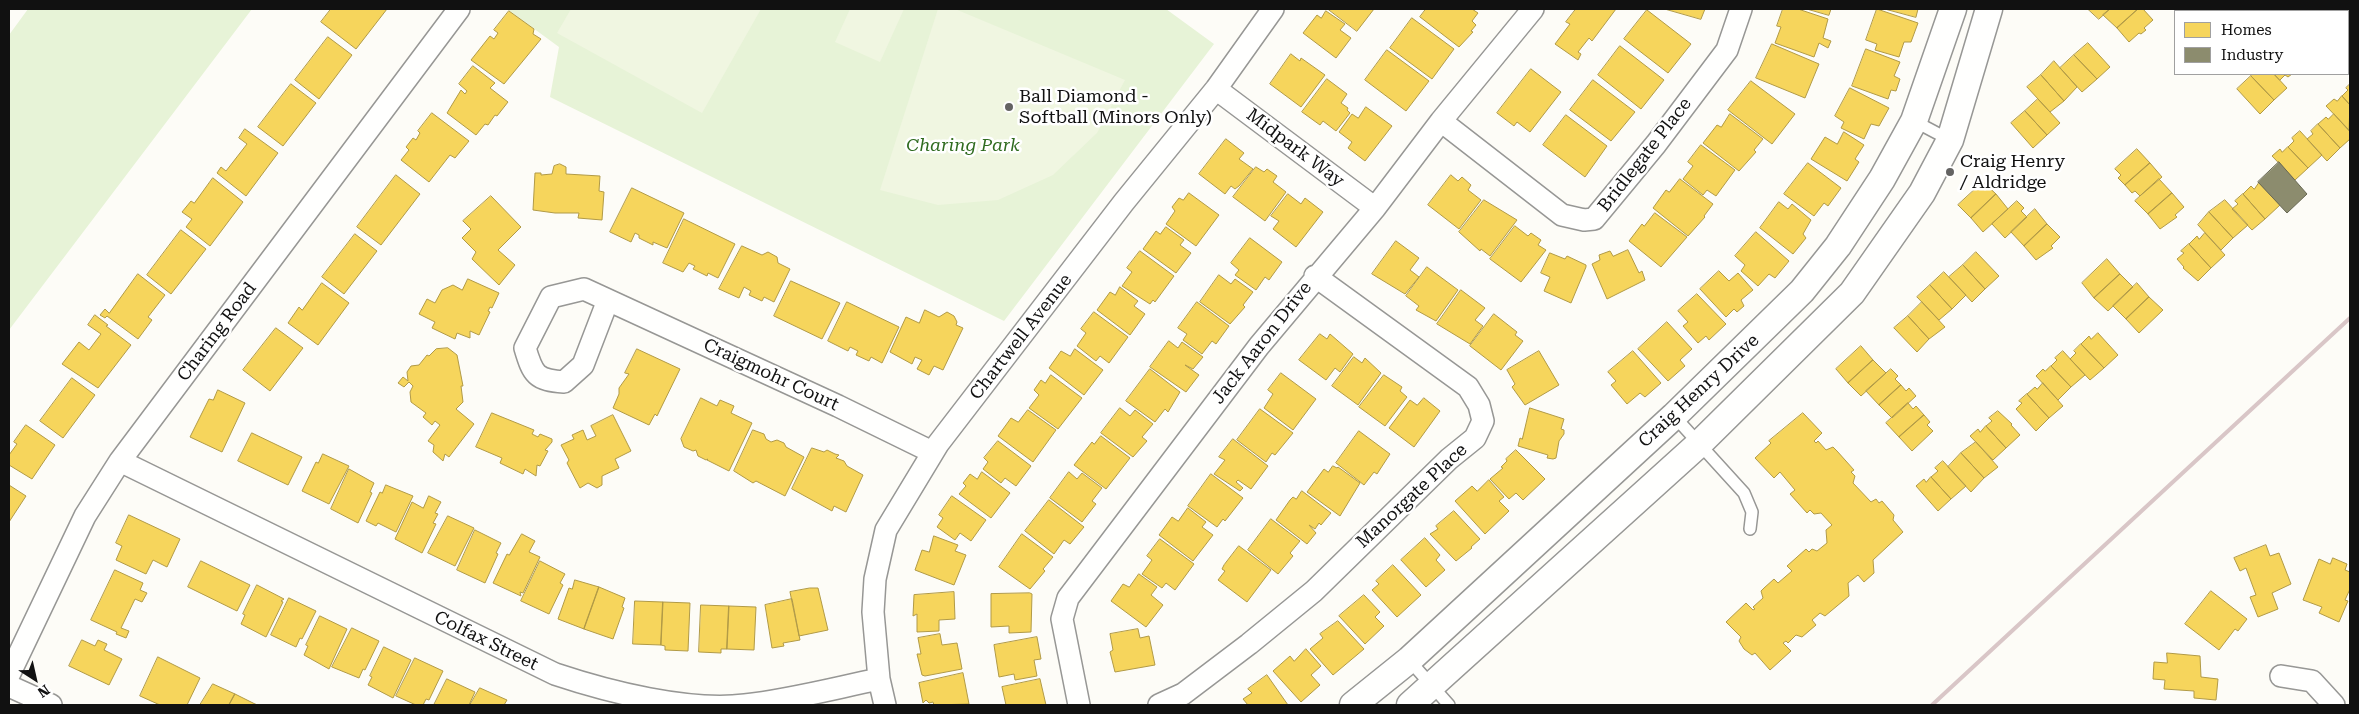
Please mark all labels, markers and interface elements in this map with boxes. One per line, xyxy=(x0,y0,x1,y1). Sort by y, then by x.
legend xyxy=(2174,10,2349,75)
text: Homes xyxy=(2221,21,2272,39)
text: Industry xyxy=(2221,46,2283,64)
place label: Ball Diamond - Softball (Minors Only) xyxy=(1019,86,1212,128)
street label: Bridlegate Place xyxy=(1594,94,1696,216)
marker: Ball Diamond - Softball (Minors Only) xyxy=(1003,101,1015,113)
street label: Midpark Way xyxy=(1242,104,1348,192)
park label: Charing Park xyxy=(906,135,1020,157)
place label: Craig Henry / Aldridge xyxy=(1960,151,2065,193)
marker: Craig Henry / Aldridge xyxy=(1944,166,1956,178)
street label: Chartwell Avenue xyxy=(965,270,1077,404)
street label: Charing Road xyxy=(173,278,261,386)
street label: Jack Aaron Drive xyxy=(1208,278,1316,408)
street label: Craig Henry Drive xyxy=(1634,330,1764,452)
street label: Craigmohr Court xyxy=(700,334,842,416)
street label: Manorgate Place xyxy=(1352,439,1472,553)
street label: Colfax Street xyxy=(431,607,541,675)
north arrow xyxy=(10,654,60,704)
text: N xyxy=(35,682,53,701)

